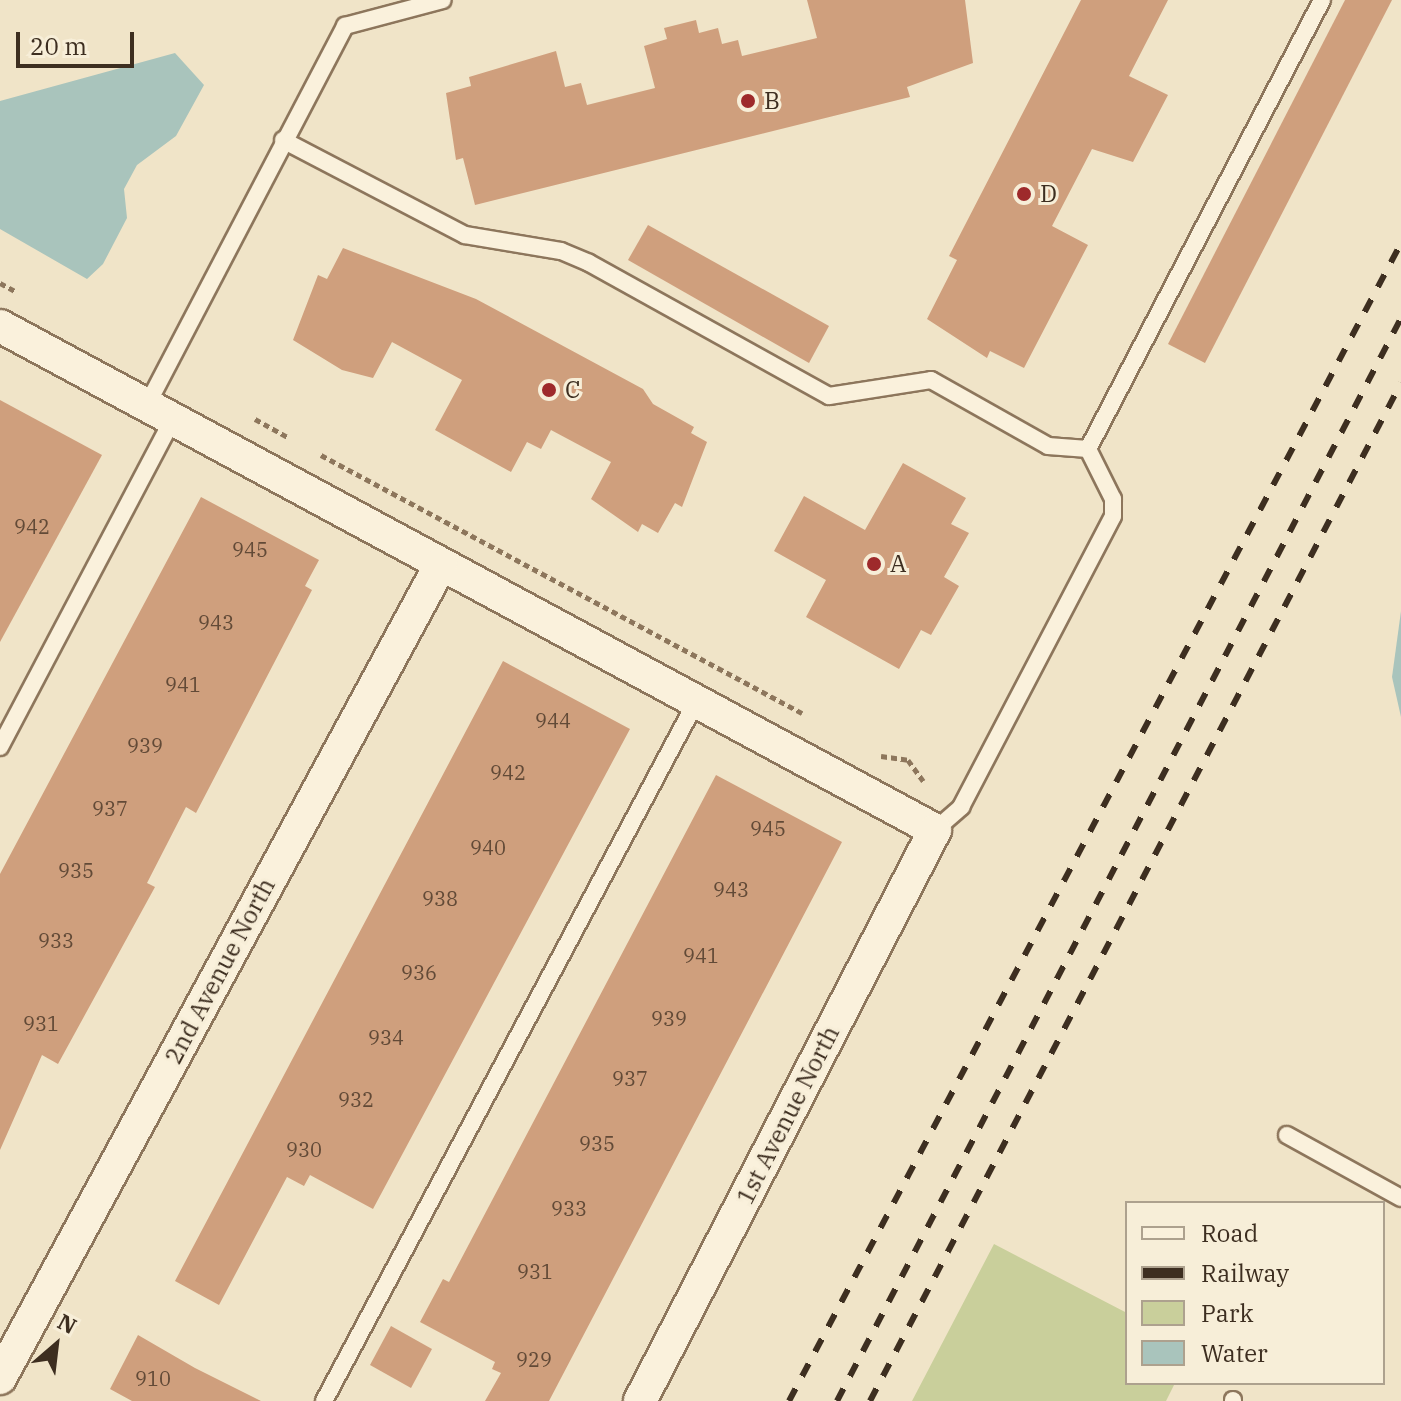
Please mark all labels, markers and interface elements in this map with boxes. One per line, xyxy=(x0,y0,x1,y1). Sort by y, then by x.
scale bar xyxy=(20,16,138,66)
text: 20 m xyxy=(30,30,87,62)
place label: B xyxy=(764,87,780,115)
marker: B xyxy=(739,92,757,110)
place label: D xyxy=(1040,180,1057,208)
marker: D xyxy=(1015,185,1033,203)
place label: C xyxy=(565,376,581,404)
marker: C xyxy=(540,381,558,399)
house number: 942 xyxy=(14,514,50,538)
house number: 945 xyxy=(232,537,268,561)
place label: A xyxy=(890,550,906,578)
marker: A xyxy=(865,555,883,573)
house number: 943 xyxy=(198,610,234,634)
house number: 941 xyxy=(165,672,201,696)
house number: 944 xyxy=(535,708,571,732)
house number: 939 xyxy=(127,733,163,757)
house number: 942 xyxy=(490,760,526,784)
house number: 937 xyxy=(92,796,128,820)
house number: 945 xyxy=(750,816,786,840)
house number: 940 xyxy=(470,835,506,859)
house number: 935 xyxy=(58,858,94,882)
street label: 2nd Avenue North xyxy=(159,873,281,1069)
house number: 943 xyxy=(713,877,749,901)
house number: 938 xyxy=(422,886,458,910)
house number: 933 xyxy=(38,928,74,952)
house number: 941 xyxy=(683,943,719,967)
house number: 936 xyxy=(401,960,437,984)
house number: 939 xyxy=(651,1006,687,1030)
house number: 931 xyxy=(23,1011,59,1035)
street label: 1st Avenue North xyxy=(731,1021,845,1209)
house number: 934 xyxy=(368,1025,404,1049)
house number: 937 xyxy=(612,1066,648,1090)
house number: 932 xyxy=(338,1087,374,1111)
house number: 935 xyxy=(579,1131,615,1155)
house number: 930 xyxy=(286,1137,322,1161)
house number: 933 xyxy=(551,1196,587,1220)
legend xyxy=(1125,1201,1385,1385)
text: Road xyxy=(1201,1217,1258,1249)
text: Railway xyxy=(1201,1257,1289,1289)
house number: 931 xyxy=(517,1259,553,1283)
text: Park xyxy=(1201,1297,1253,1329)
north arrow xyxy=(16,1305,96,1385)
text: N xyxy=(53,1306,82,1340)
text: Water xyxy=(1201,1337,1268,1369)
house number: 929 xyxy=(516,1347,552,1371)
house number: 910 xyxy=(135,1366,171,1390)

